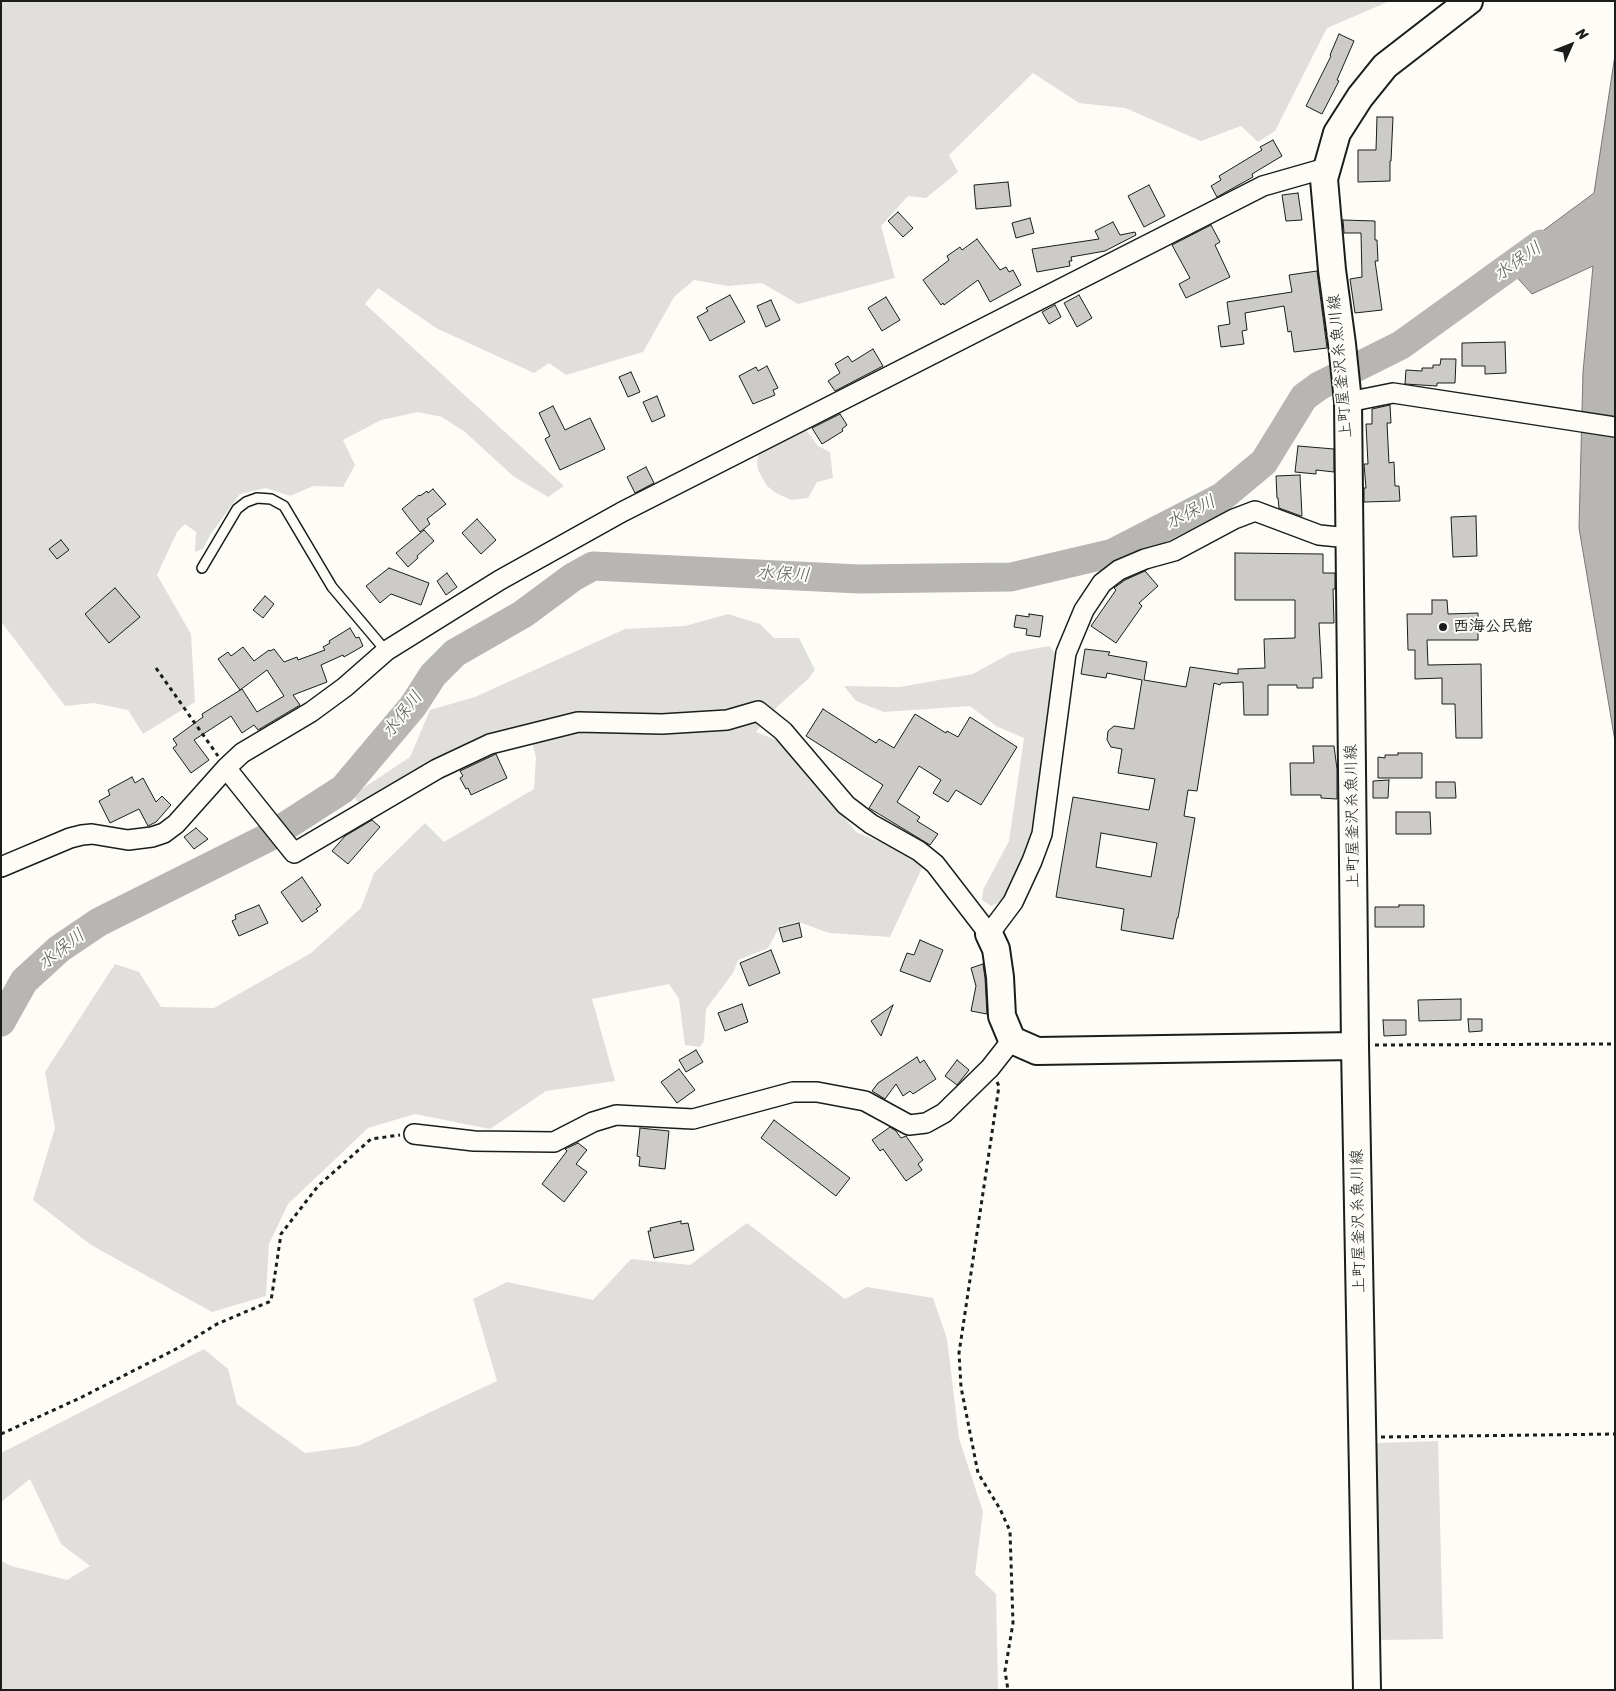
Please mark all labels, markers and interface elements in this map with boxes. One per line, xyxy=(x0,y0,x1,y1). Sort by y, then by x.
north arrow xyxy=(1546,20,1596,70)
text: N xyxy=(1570,22,1595,46)
water label: 水保川 xyxy=(1490,238,1546,286)
street label: 上町屋釜沢糸魚川線 xyxy=(1325,293,1357,439)
water label: 水保川 xyxy=(1162,491,1220,535)
water label: 水保川 xyxy=(755,563,811,587)
place label: 西海公民館 xyxy=(1453,617,1533,637)
marker: 西海公民館 xyxy=(1437,621,1449,633)
water label: 水保川 xyxy=(378,687,428,743)
street label: 上町屋釜沢糸魚川線 xyxy=(1342,744,1364,888)
water label: 水保川 xyxy=(34,925,90,975)
street label: 上町屋釜沢糸魚川線 xyxy=(1348,1149,1370,1293)

